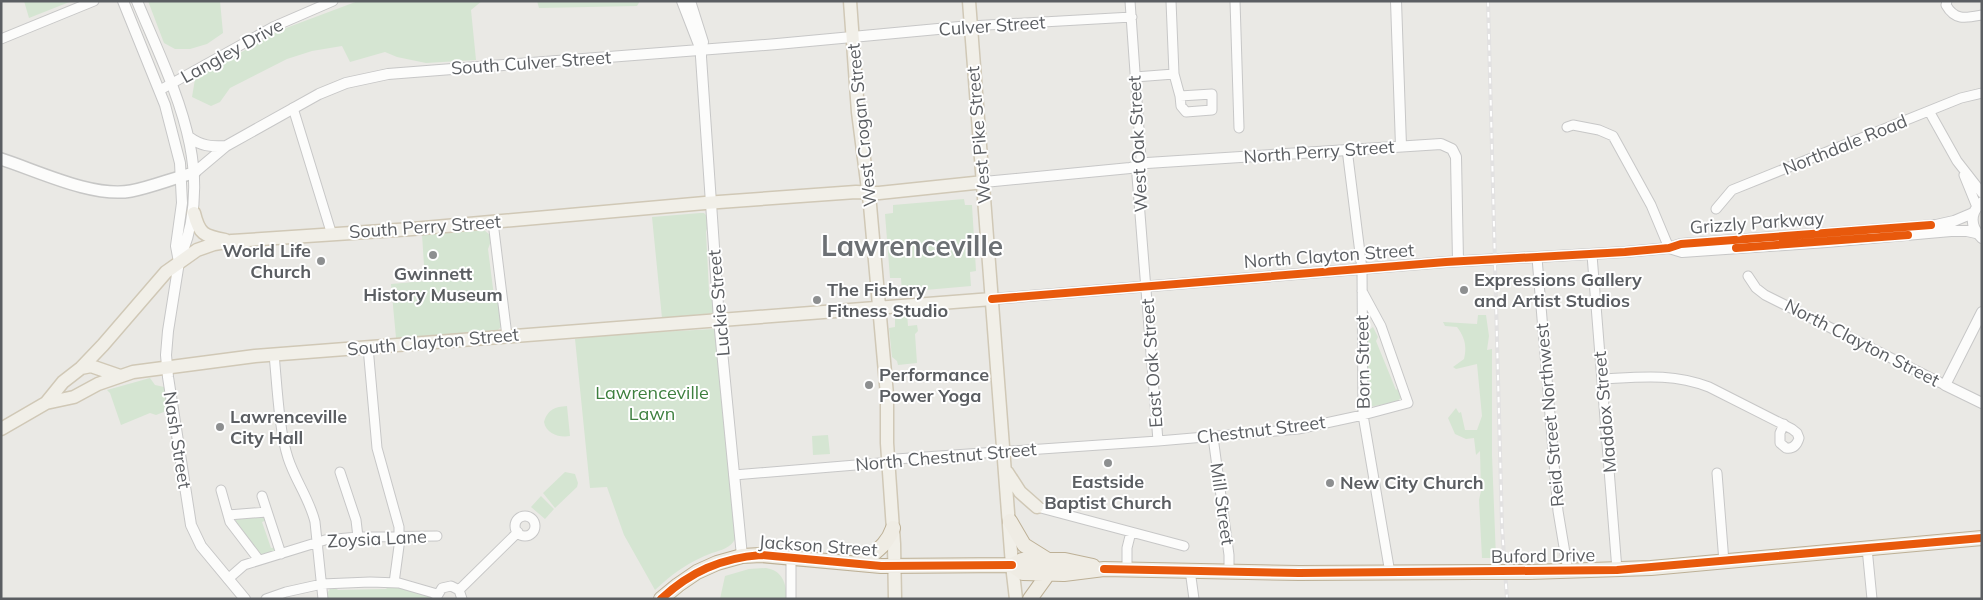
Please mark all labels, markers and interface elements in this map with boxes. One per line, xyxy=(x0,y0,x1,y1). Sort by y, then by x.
street label: Culver Street xyxy=(938,10,1046,41)
street label: Langley Drive xyxy=(176,13,287,88)
street label: West Crogan Street xyxy=(841,42,882,208)
street label: South Culver Street xyxy=(450,45,612,80)
street label: West Pike Street xyxy=(961,65,996,205)
street label: West Oak Street xyxy=(1122,75,1153,213)
street label: Northdale Road xyxy=(1779,109,1910,180)
street label: North Perry Street xyxy=(1243,135,1395,168)
street label: Grizzly Parkway xyxy=(1689,206,1825,239)
street label: South Perry Street xyxy=(348,210,502,243)
district label: Lawrenceville xyxy=(821,228,1003,263)
street label: North Clayton Street xyxy=(1243,238,1415,273)
place label: World Life Church xyxy=(222,239,311,283)
marker: Gwinnett History Museum xyxy=(427,249,439,261)
street label: Luckie Street xyxy=(702,249,735,357)
marker: World Life Church xyxy=(315,255,327,267)
place label: Gwinnett History Museum xyxy=(363,262,503,306)
place label: Expressions Gallery and Artist Studios xyxy=(1474,268,1642,312)
place label: The Fishery Fitness Studio xyxy=(827,278,948,322)
marker: Expressions Gallery and Artist Studios xyxy=(1458,284,1470,296)
marker: The Fishery Fitness Studio xyxy=(811,294,823,306)
street label: North Clayton Street xyxy=(1781,294,1944,392)
street label: East Oak Street xyxy=(1136,298,1167,428)
street label: Born Street xyxy=(1350,315,1375,409)
street label: Reid Street Northwest xyxy=(1530,322,1569,508)
street label: South Clayton Street xyxy=(346,323,520,360)
street label: Maddox Street xyxy=(1588,350,1621,474)
place label: Performance Power Yoga xyxy=(879,363,989,407)
marker: Performance Power Yoga xyxy=(863,379,875,391)
park label: Lawrenceville Lawn xyxy=(595,381,709,425)
street label: Nash Street xyxy=(158,390,197,490)
place label: Lawrenceville City Hall xyxy=(230,405,347,449)
street label: Chestnut Street xyxy=(1195,410,1327,449)
marker: Lawrenceville City Hall xyxy=(214,421,226,433)
street label: North Chestnut Street xyxy=(854,437,1038,476)
marker: Eastside Baptist Church xyxy=(1102,457,1114,469)
street label: Mill Street xyxy=(1205,461,1240,547)
place label: Eastside Baptist Church xyxy=(1044,470,1172,514)
place label: New City Church xyxy=(1340,471,1484,494)
marker: New City Church xyxy=(1324,477,1336,489)
street label: Zoysia Lane xyxy=(327,524,427,553)
street label: Jackson Street xyxy=(758,530,878,561)
street label: Buford Drive xyxy=(1491,543,1595,568)

